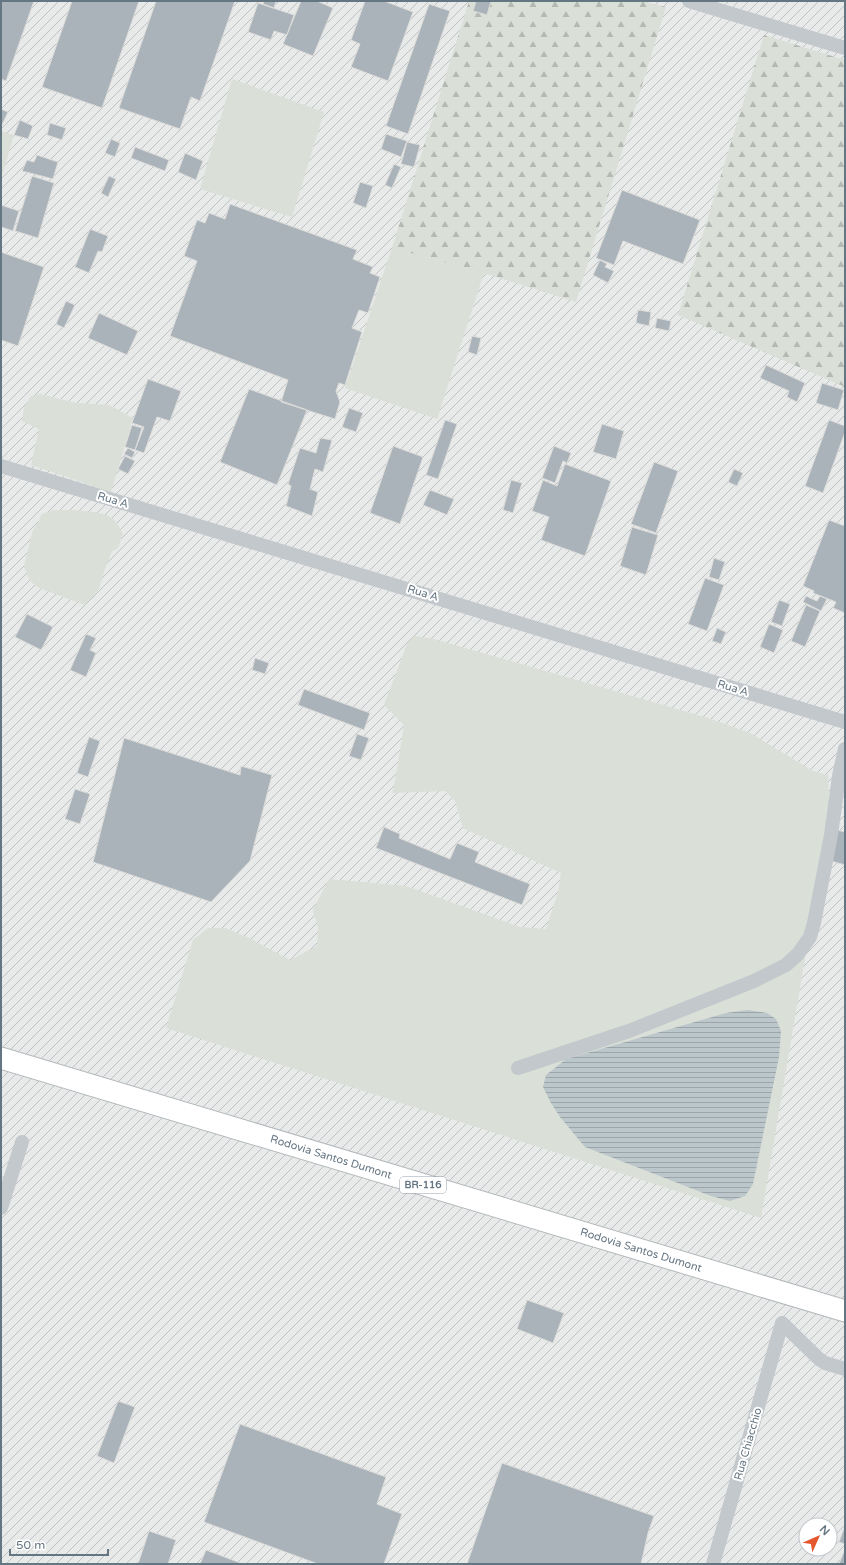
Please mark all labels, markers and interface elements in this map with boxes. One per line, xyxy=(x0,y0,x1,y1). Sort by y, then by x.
street label: Rua A xyxy=(96,489,130,511)
street label: Rua A xyxy=(406,582,440,604)
street label: Rua A xyxy=(716,677,750,699)
street label: Rodovia Santos Dumont xyxy=(269,1132,393,1182)
road number: BR-116 xyxy=(400,1177,446,1193)
street label: Rodovia Santos Dumont xyxy=(579,1225,703,1275)
street label: Rua Chiacchio xyxy=(731,1406,765,1482)
north arrow xyxy=(798,1517,838,1557)
text: N xyxy=(817,1523,832,1538)
scale bar xyxy=(10,1531,108,1557)
text: 50 m xyxy=(16,1538,45,1552)

